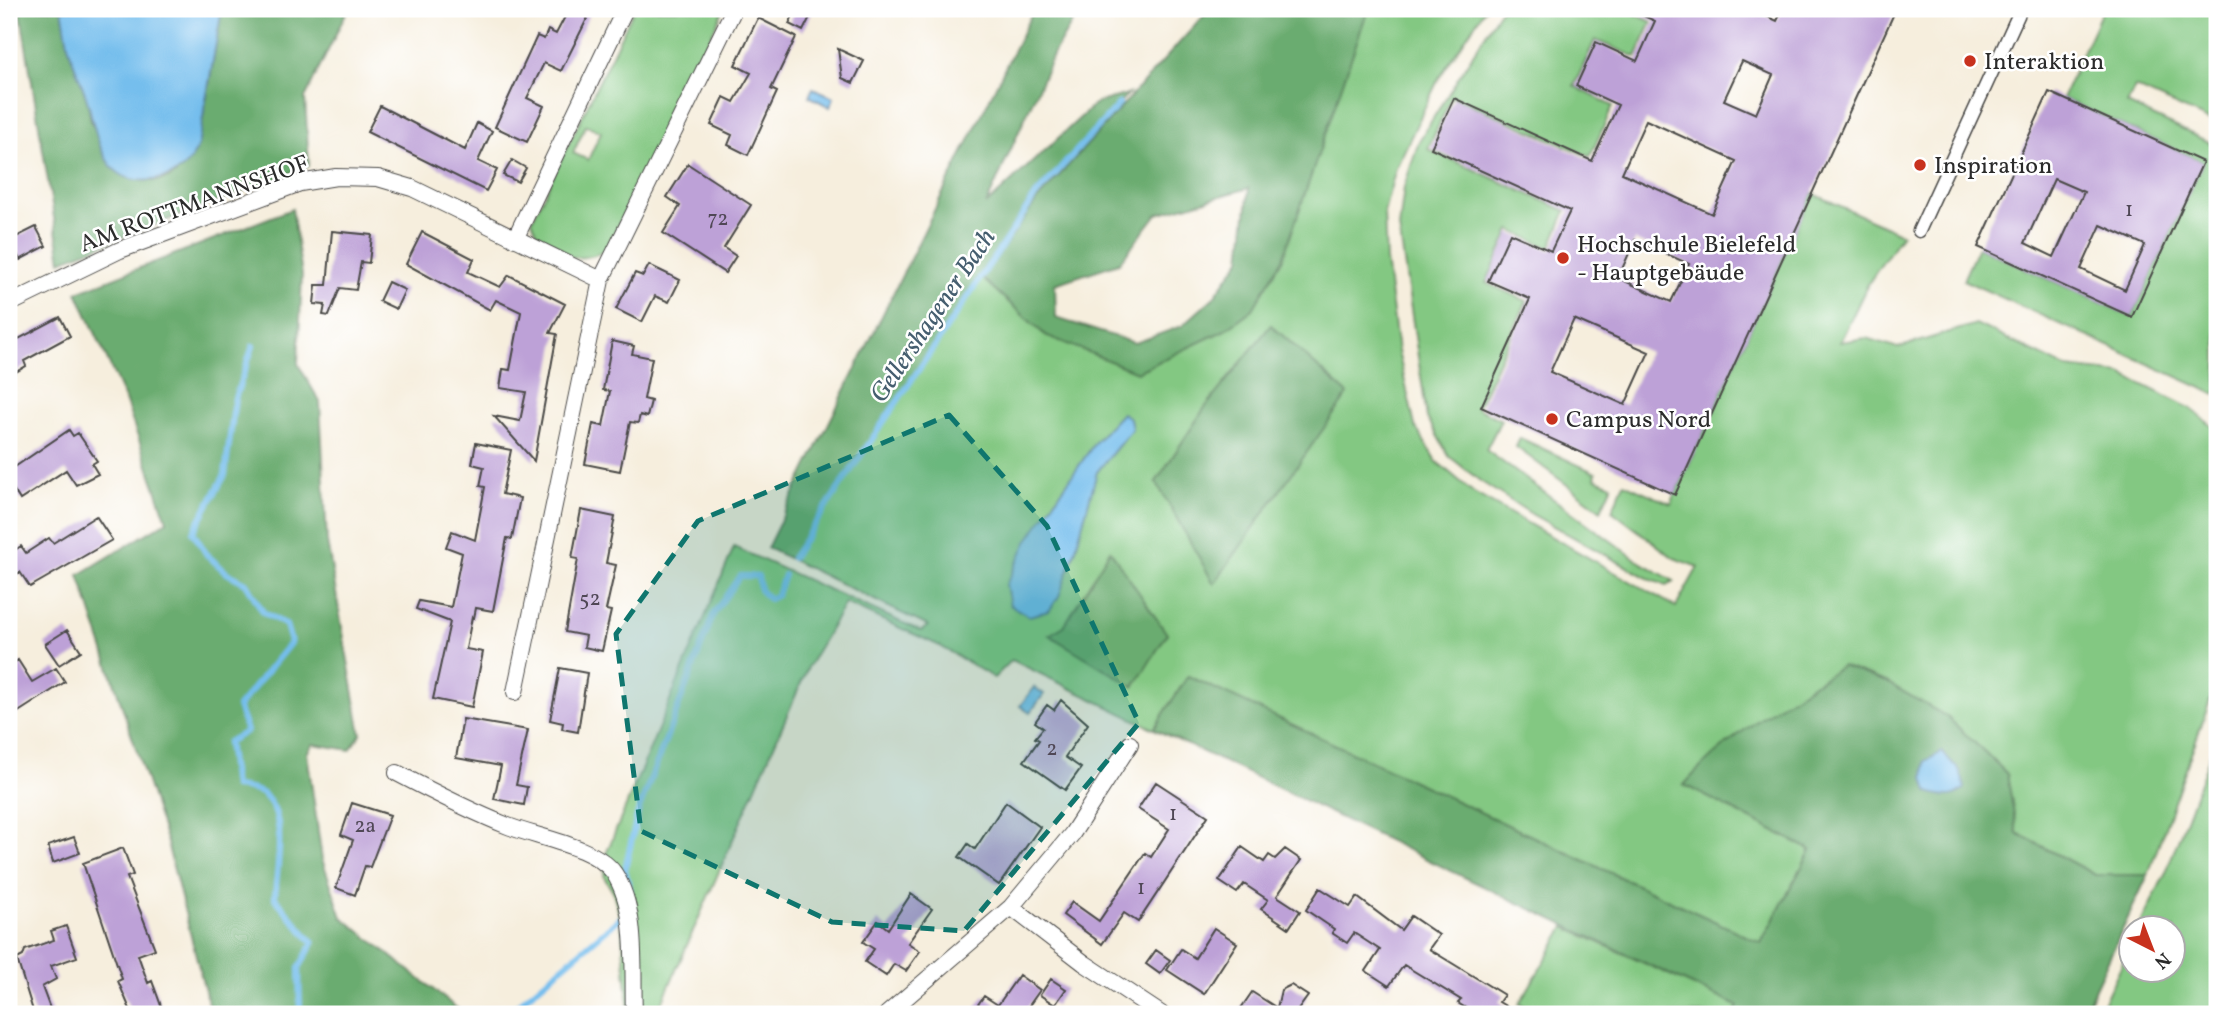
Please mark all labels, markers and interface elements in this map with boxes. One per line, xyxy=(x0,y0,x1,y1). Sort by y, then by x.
place label: Interaktion xyxy=(1984,46,2104,80)
marker: Interaktion xyxy=(1962,53,1978,69)
street label: AM ROTTMANNSHOF xyxy=(75,148,314,262)
place label: Inspiration xyxy=(1934,150,2052,184)
marker: Inspiration xyxy=(1912,157,1928,173)
house number: 1 xyxy=(2125,196,2133,225)
house number: 72 xyxy=(707,205,729,234)
water label: Gellershagener Bach xyxy=(862,222,1005,410)
place label: Hochschule Bielefeld - Hauptgebäude xyxy=(1577,229,1796,291)
marker: Hochschule Bielefeld - Hauptgebäude xyxy=(1555,250,1571,266)
place label: Campus Nord xyxy=(1566,404,1711,438)
marker: Campus Nord xyxy=(1544,411,1560,427)
house number: 52 xyxy=(579,585,601,614)
house number: 2 xyxy=(1046,735,1058,764)
house number: 1 xyxy=(1169,800,1177,829)
house number: 2a xyxy=(354,812,376,841)
house number: 1 xyxy=(1137,874,1145,903)
north arrow xyxy=(2118,914,2188,984)
text: N xyxy=(2148,946,2176,975)

